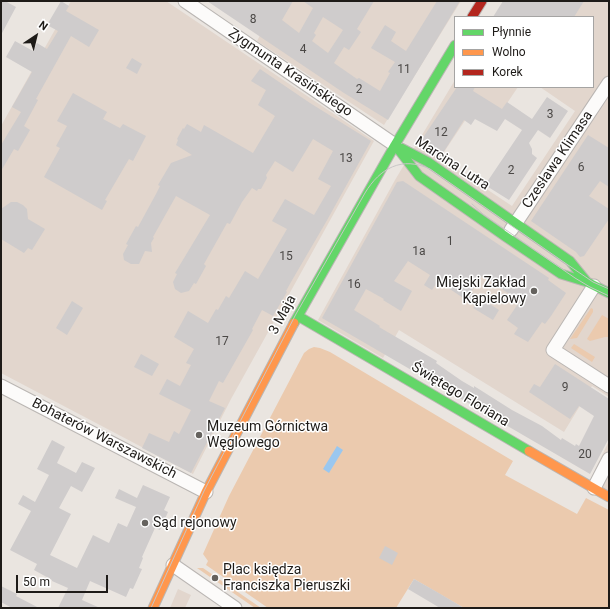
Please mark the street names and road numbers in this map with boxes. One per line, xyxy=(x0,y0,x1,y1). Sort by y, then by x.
street label: Zygmunta Krasińskiego xyxy=(225,25,355,121)
street label: Czesława Klimasa xyxy=(519,108,597,212)
street label: Marcina Lutra xyxy=(412,134,492,194)
street label: 3 Maja xyxy=(266,292,300,338)
street label: Świętego Floriana xyxy=(408,359,512,431)
street label: Bohaterów Warszawskich xyxy=(29,395,179,483)

